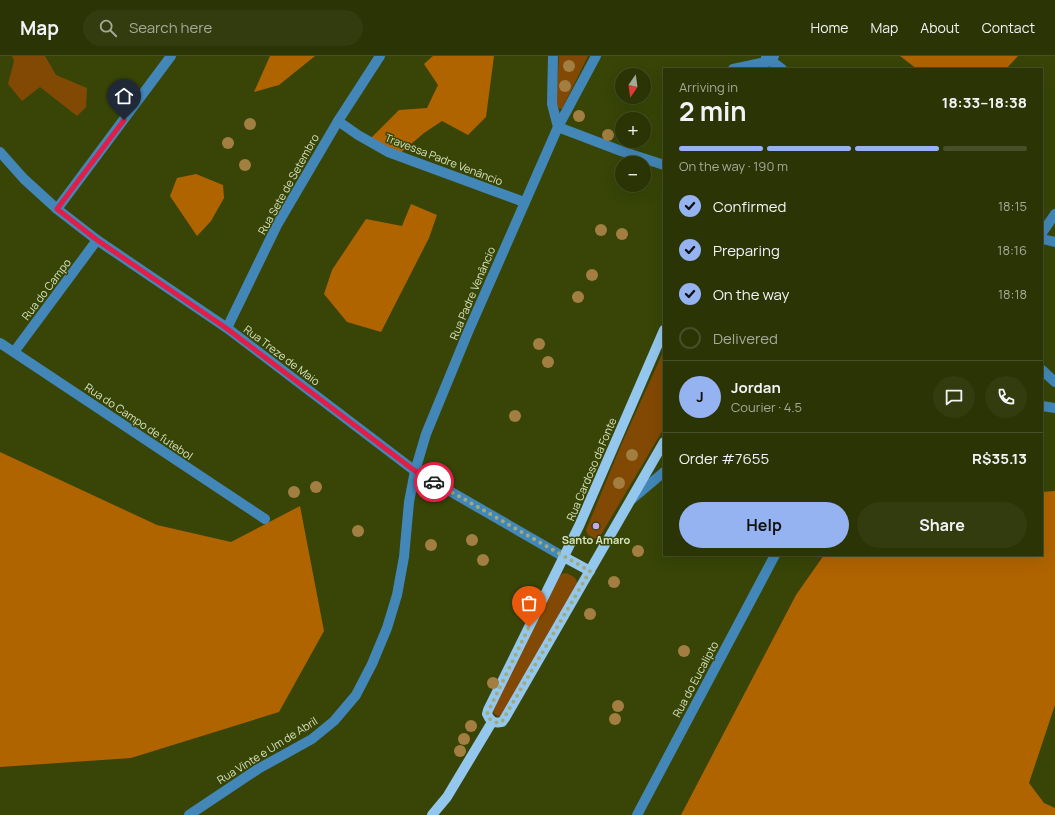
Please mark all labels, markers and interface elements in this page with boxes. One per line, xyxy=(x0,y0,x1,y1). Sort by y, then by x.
search box xyxy=(83,10,363,46)
text: Map xyxy=(20,15,59,41)
icon: search xyxy=(97,17,119,39)
text: Search here xyxy=(129,17,212,38)
text: Home xyxy=(811,18,848,37)
text: Map xyxy=(870,18,898,37)
text: About xyxy=(920,18,960,37)
text: Contact xyxy=(982,18,1035,37)
north arrow xyxy=(615,68,651,104)
map controls xyxy=(615,68,651,192)
text: Arriving in xyxy=(679,78,738,96)
pin xyxy=(107,79,141,120)
icon: home xyxy=(113,85,135,107)
text: 18:33–18:38 xyxy=(942,92,1027,113)
text: 2 min xyxy=(679,93,747,129)
button: + xyxy=(615,112,651,148)
street label: Travessa Padre Venâncio xyxy=(383,130,506,189)
street label: Rua Sete de Setembro xyxy=(254,131,322,237)
button: − xyxy=(615,156,651,192)
text: On the way · 190 m xyxy=(679,157,788,175)
icon: check xyxy=(679,195,701,217)
text: Confirmed xyxy=(713,196,786,217)
text: 18:15 xyxy=(998,197,1027,215)
icon: check xyxy=(679,239,701,261)
text: Preparing xyxy=(713,240,780,261)
text: 18:16 xyxy=(997,241,1027,259)
street label: Rua Padre Venâncio xyxy=(446,244,499,342)
street label: Rua do Campo xyxy=(18,255,74,323)
icon: check xyxy=(679,283,701,305)
text: On the way xyxy=(713,284,789,305)
text: 18:18 xyxy=(998,285,1027,303)
street label: Rua Treze de Maio xyxy=(241,321,324,389)
text: Delivered xyxy=(713,328,778,349)
button: chat xyxy=(933,376,975,418)
button: phone xyxy=(985,376,1027,418)
text: Jordan xyxy=(731,377,781,398)
street label: Rua do Campo de futebol xyxy=(82,379,196,463)
text: J xyxy=(696,386,704,407)
text: Courier · 4.5 xyxy=(731,398,802,416)
street label: Rua Cardoso da Fonte xyxy=(562,414,620,523)
text: Order #7655 xyxy=(679,448,769,469)
text: R$35.13 xyxy=(972,448,1027,469)
courier xyxy=(414,462,454,502)
icon: car xyxy=(423,471,445,493)
button: Help xyxy=(679,502,849,548)
button: Share xyxy=(857,502,1027,548)
marker: Santo Amaro xyxy=(591,521,601,531)
place label: Santo Amaro xyxy=(562,532,630,547)
pin xyxy=(512,586,546,627)
icon: bag xyxy=(518,592,540,614)
street label: Rua do Eucalipto xyxy=(669,638,722,720)
street label: Rua Vinte e Um de Abril xyxy=(214,713,320,787)

